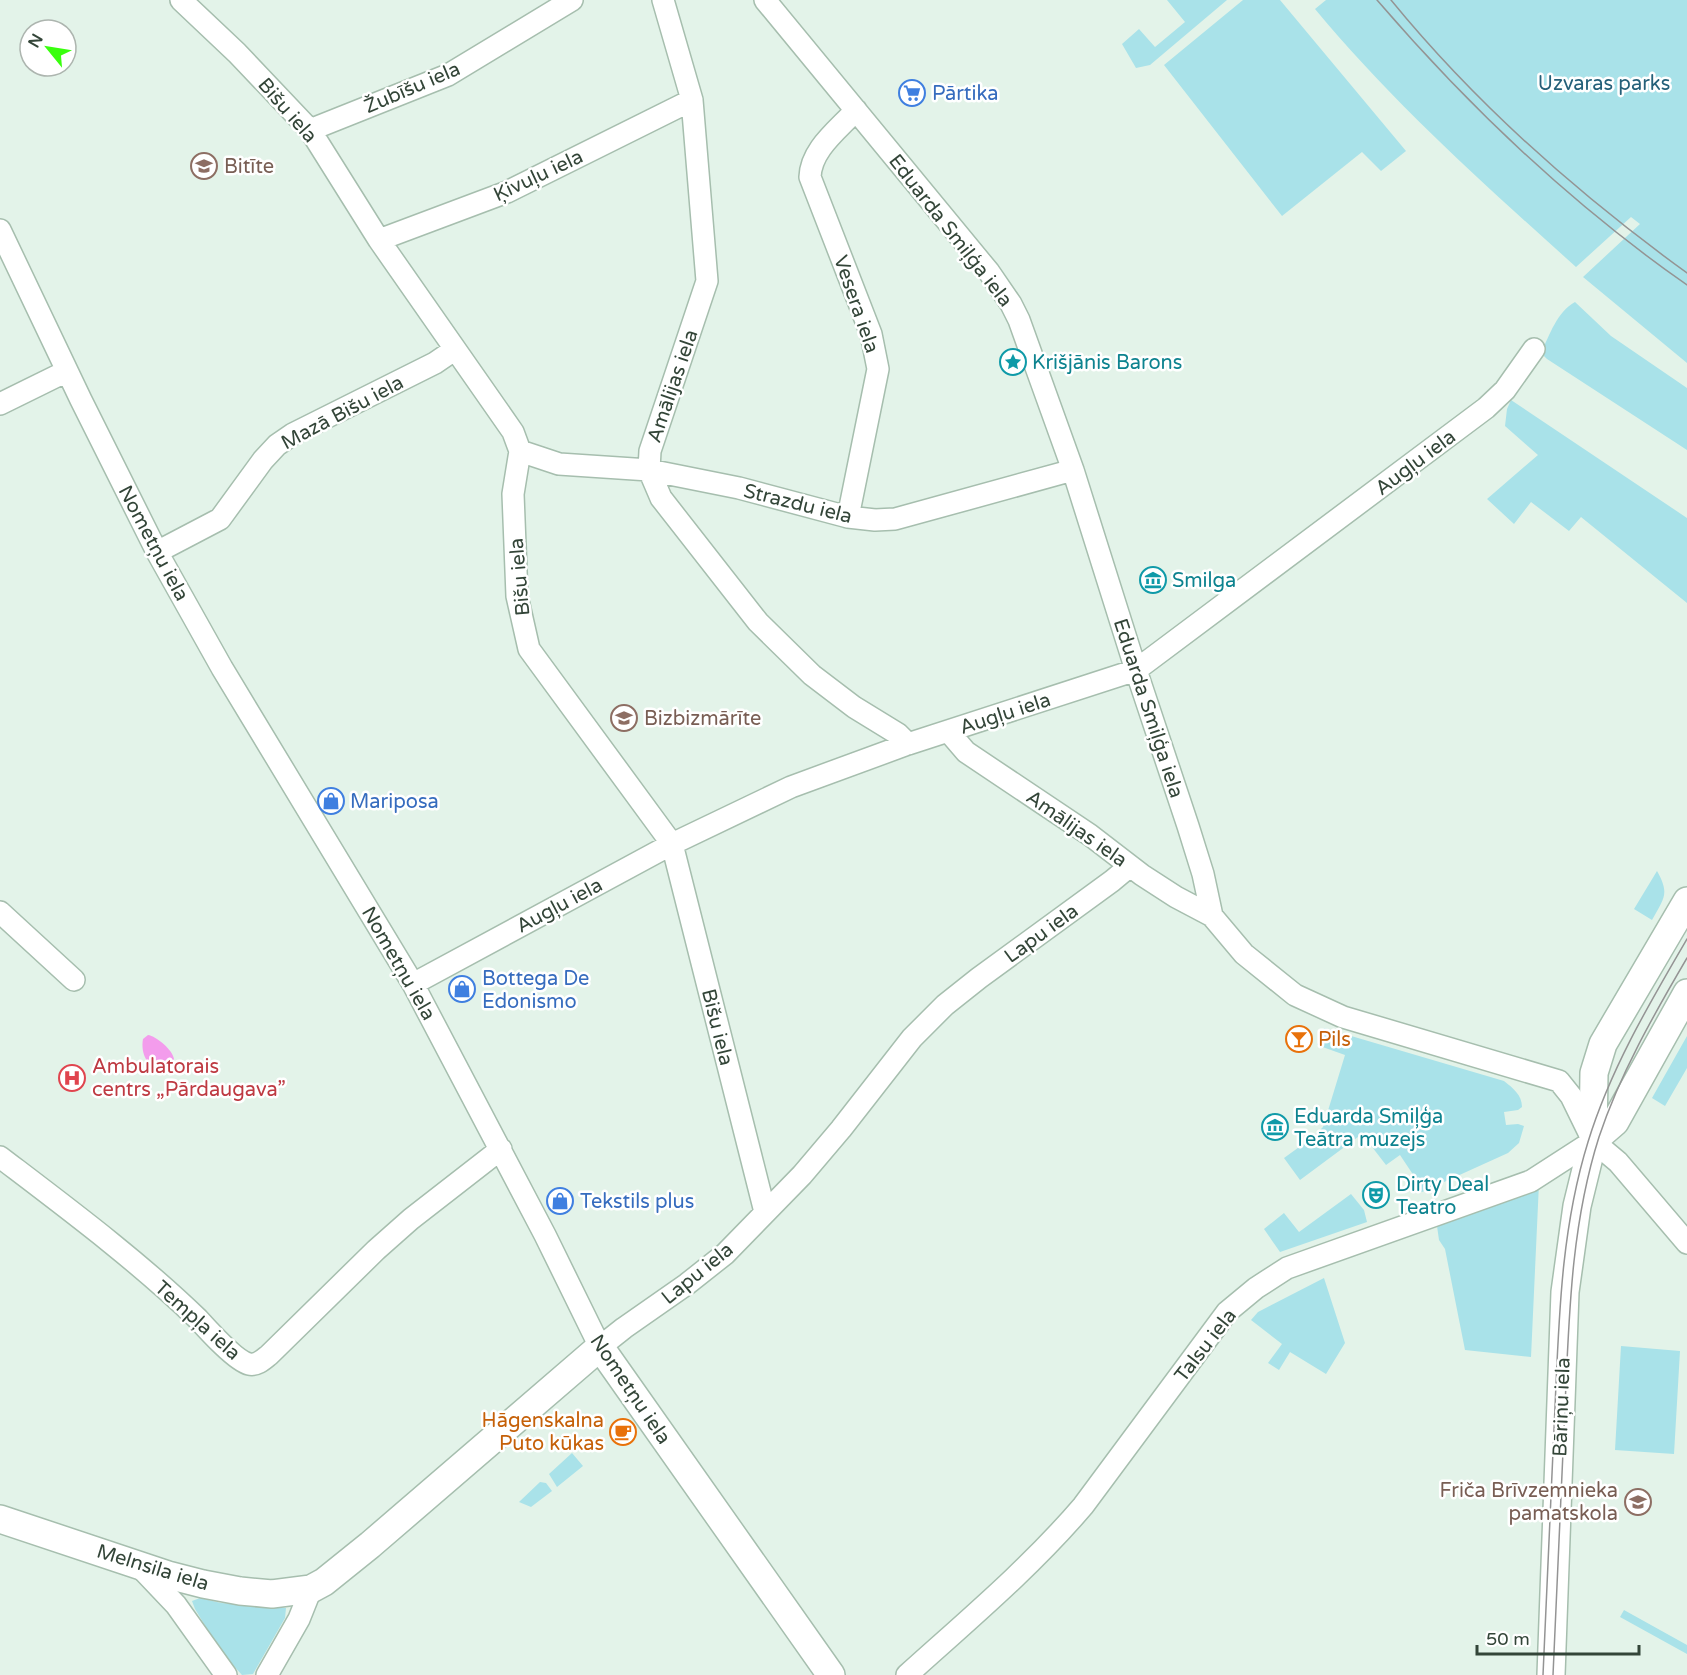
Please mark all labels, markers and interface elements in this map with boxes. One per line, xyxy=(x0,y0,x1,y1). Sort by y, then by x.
north arrow xyxy=(18,18,78,78)
text: N xyxy=(24,30,48,52)
street label: Žubīšu iela xyxy=(360,56,464,119)
park label: Uzvaras parks xyxy=(1538,72,1670,96)
street label: Bišu iela xyxy=(253,73,322,148)
supermarket icon: Pārtika xyxy=(897,78,927,108)
place label: Pārtika xyxy=(932,82,998,106)
street label: Ķivuļu iela xyxy=(490,145,587,207)
street label: Eduarda Smiļģa iela xyxy=(883,150,1017,312)
school or university icon: Bitīte xyxy=(189,151,219,181)
place label: Bitīte xyxy=(224,155,274,179)
street label: Vesera iela xyxy=(828,252,884,356)
street label: Amālijas iela xyxy=(642,327,704,446)
place icon: Krišjānis Barons xyxy=(998,347,1028,377)
place label: Krišjānis Barons xyxy=(1032,351,1182,375)
street label: Mazā Bišu iela xyxy=(277,371,408,455)
street label: Augļu iela xyxy=(1371,425,1460,501)
street label: Strazdu iela xyxy=(741,479,854,529)
street label: Nometņu iela xyxy=(113,482,194,605)
street label: Bišu iela xyxy=(505,537,535,617)
museum icon: Smilga xyxy=(1138,565,1168,595)
place label: Smilga xyxy=(1172,569,1236,593)
street label: Eduarda Smiļģa iela xyxy=(1108,616,1188,801)
street label: Augļu iela xyxy=(957,688,1054,740)
school or university icon: Bizbizmārīte xyxy=(609,703,639,733)
place label: Bizbizmārīte xyxy=(644,707,761,731)
street label: Amālijas iela xyxy=(1021,785,1132,872)
shop icon: Mariposa xyxy=(316,786,346,816)
place label: Mariposa xyxy=(350,790,439,814)
street label: Augļu iela xyxy=(512,873,607,939)
street label: Lapu iela xyxy=(1000,899,1083,969)
street label: Nometņu iela xyxy=(356,902,440,1025)
place label: Bottega De Edonismo xyxy=(482,967,589,1014)
shop icon: Bottega De Edonismo xyxy=(447,974,477,1004)
street label: Bišu iela xyxy=(696,986,738,1068)
bar icon: Pils xyxy=(1284,1024,1314,1054)
place label: Pils xyxy=(1318,1028,1351,1052)
place label: Ambulatorais centrs „Pārdaugava” xyxy=(92,1055,286,1102)
hospital icon: Ambulatorais centrs „Pārdaugava” xyxy=(57,1063,87,1093)
place label: Eduarda Smiļģa Teātra muzejs xyxy=(1294,1105,1443,1152)
museum icon: Eduarda Smiļģa Teātra muzejs xyxy=(1260,1112,1290,1142)
place label: Dirty Deal Teatro xyxy=(1396,1173,1489,1220)
theatre icon: Dirty Deal Teatro xyxy=(1361,1180,1391,1210)
shop icon: Tekstils plus xyxy=(545,1186,575,1216)
place label: Tekstils plus xyxy=(580,1190,694,1214)
street label: Lapu iela xyxy=(657,1238,738,1310)
street label: Tempļa iela xyxy=(149,1276,245,1366)
street label: Talsu iela xyxy=(1170,1304,1242,1387)
street label: Nometņu iela xyxy=(585,1330,676,1449)
street label: Bāriņu iela xyxy=(1548,1357,1576,1457)
place label: Hāgenskalna Puto kūkas xyxy=(482,1409,604,1456)
cafe icon: Hāgenskalna Puto kūkas xyxy=(608,1417,638,1447)
place label: Friča Brīvzemnieka pamatskola xyxy=(1440,1479,1618,1526)
school or university icon: Friča Brīvzemnieka pamatskola xyxy=(1623,1487,1653,1517)
street label: Melnsila iela xyxy=(94,1540,212,1596)
scale bar xyxy=(1477,1618,1639,1656)
text: 50 m xyxy=(1486,1628,1530,1650)

